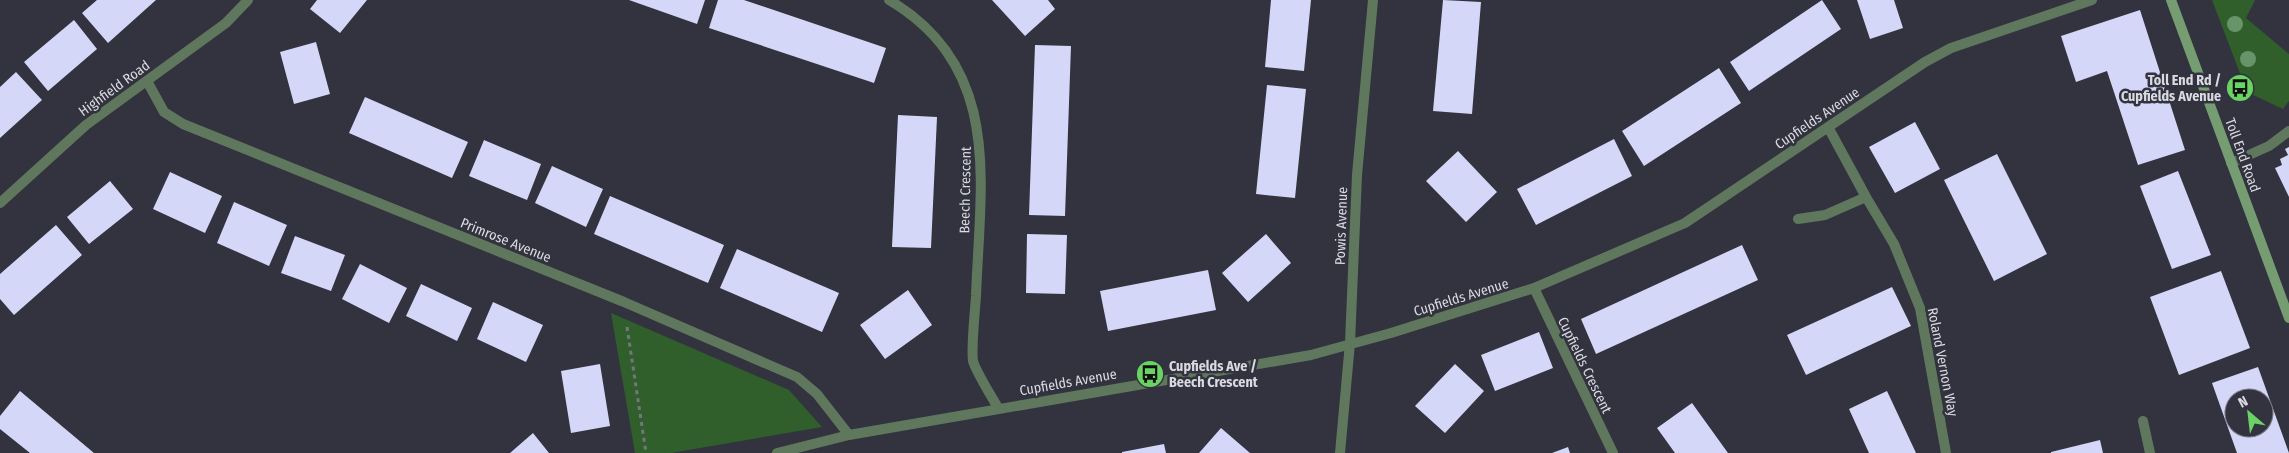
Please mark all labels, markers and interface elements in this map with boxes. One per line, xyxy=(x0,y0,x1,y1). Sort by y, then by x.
street label: Highfield Road xyxy=(75,57,153,120)
place label: Toll End Rd / Cupfields Avenue xyxy=(2121,72,2221,105)
bus stop icon: Toll End Rd / Cupfields Avenue xyxy=(2225,73,2255,103)
street label: Cupfields Avenue xyxy=(1772,84,1863,153)
street label: Toll End Road xyxy=(2221,116,2264,194)
street label: Beech Crescent xyxy=(956,146,975,234)
street label: Powis Avenue xyxy=(1332,187,1351,265)
street label: Primrose Avenue xyxy=(458,215,554,266)
street label: Cupfields Avenue xyxy=(1412,275,1511,320)
street label: Roland Vernon Way xyxy=(1924,306,1962,419)
street label: Cupfields Crescent xyxy=(1554,314,1615,417)
place label: Cupfields Ave / Beech Crescent xyxy=(1169,358,1259,391)
bus stop icon: Cupfields Ave / Beech Crescent xyxy=(1135,359,1165,389)
street label: Cupfields Avenue xyxy=(1018,366,1118,399)
north arrow xyxy=(2224,388,2274,438)
text: N xyxy=(2235,392,2251,411)

